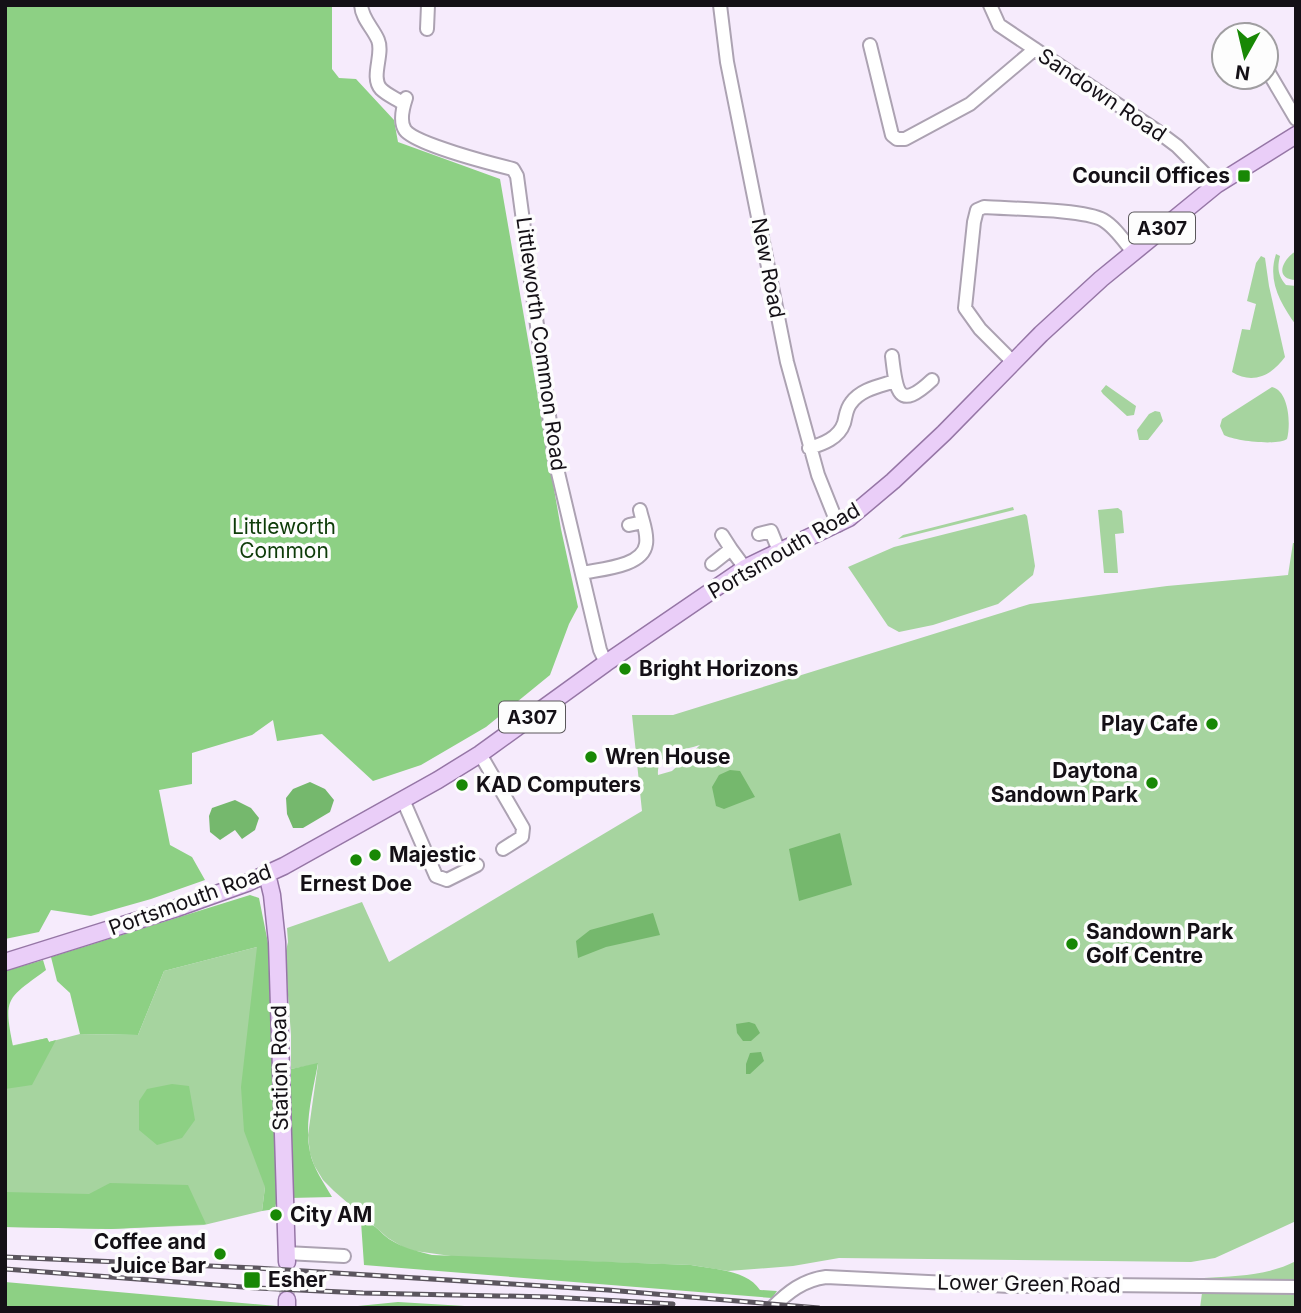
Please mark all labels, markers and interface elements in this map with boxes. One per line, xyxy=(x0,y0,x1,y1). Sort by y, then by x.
north arrow xyxy=(1210,21,1280,91)
street label: Sandown Road xyxy=(1034,43,1171,147)
text: N xyxy=(1234,60,1251,85)
place label: Council Offices xyxy=(1072,163,1230,188)
marker: Council Offices xyxy=(1236,168,1252,184)
road number: A307 xyxy=(1129,212,1195,244)
street label: Littleworth Common Road xyxy=(511,215,572,473)
street label: New Road xyxy=(747,216,790,320)
street label: Portsmouth Road xyxy=(703,497,864,604)
park label: Littleworth Common xyxy=(232,514,336,563)
place label: Bright Horizons xyxy=(639,656,799,681)
marker: Bright Horizons xyxy=(617,661,633,677)
road number: A307 xyxy=(499,702,565,732)
place label: Play Cafe xyxy=(1101,711,1198,736)
marker: Play Cafe xyxy=(1204,716,1220,732)
place label: Wren House xyxy=(605,744,731,769)
marker: Wren House xyxy=(583,749,599,765)
place label: Daytona Sandown Park xyxy=(991,758,1139,807)
place label: KAD Computers xyxy=(476,772,641,797)
marker: Daytona Sandown Park xyxy=(1144,775,1160,791)
marker: KAD Computers xyxy=(454,777,470,793)
place label: Majestic xyxy=(389,842,476,867)
marker: Majestic xyxy=(367,847,383,863)
marker: Ernest Doe xyxy=(348,852,364,868)
street label: Portsmouth Road xyxy=(105,859,275,941)
place label: Ernest Doe xyxy=(300,871,412,896)
place label: Sandown Park Golf Centre xyxy=(1086,919,1234,968)
marker: Sandown Park Golf Centre xyxy=(1064,936,1080,952)
street label: Station Road xyxy=(266,1005,293,1131)
place label: City AM xyxy=(290,1202,372,1227)
marker: City AM xyxy=(268,1207,284,1223)
place label: Coffee and Juice Bar xyxy=(94,1229,206,1278)
marker: Coffee and Juice Bar xyxy=(212,1246,228,1262)
place label: Esher xyxy=(268,1267,327,1292)
street label: Lower Green Road xyxy=(937,1269,1121,1298)
marker: Esher xyxy=(242,1270,262,1290)

